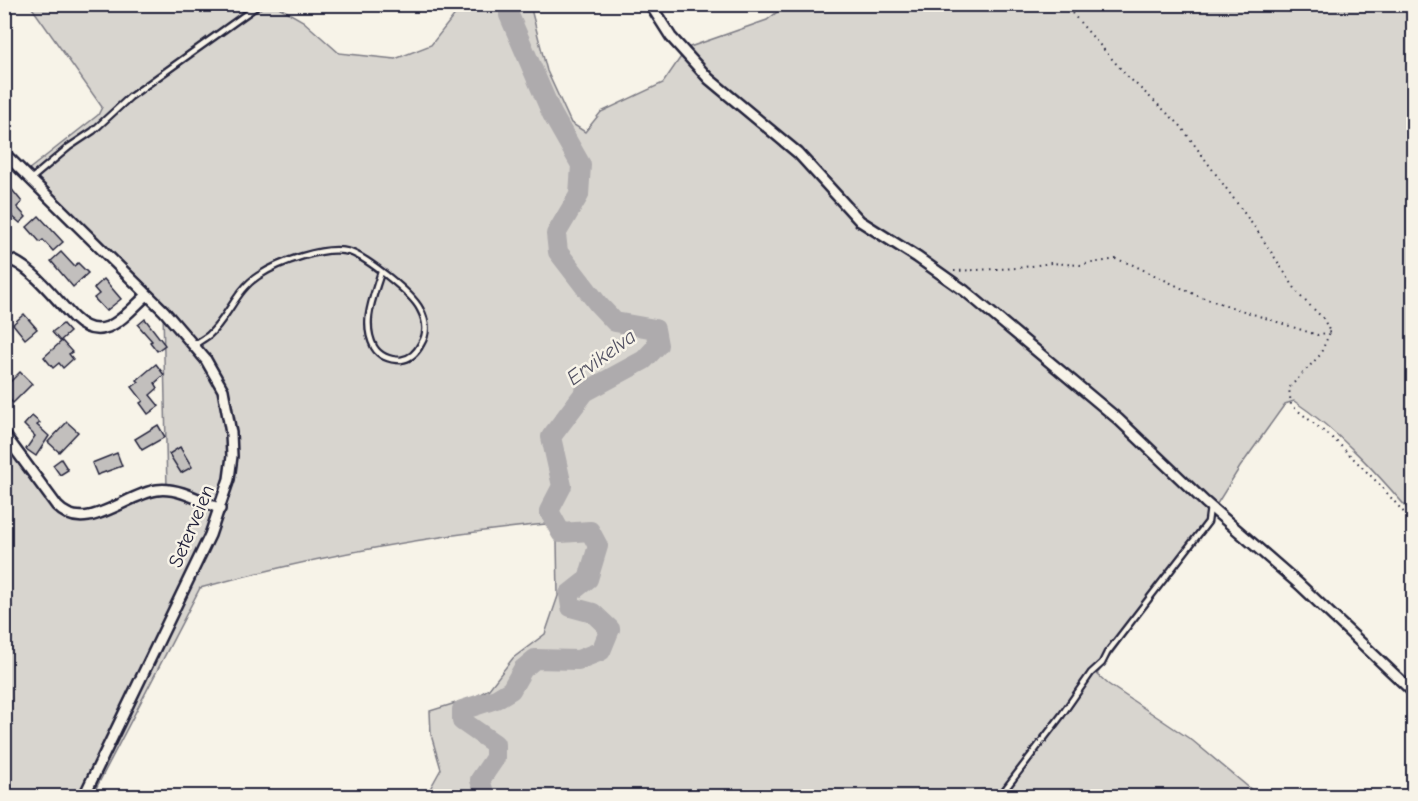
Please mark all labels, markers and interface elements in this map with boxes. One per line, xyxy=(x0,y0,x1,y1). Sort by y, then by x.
water label: Ervikelva xyxy=(562,324,640,390)
street label: Seterveien xyxy=(164,481,219,571)

